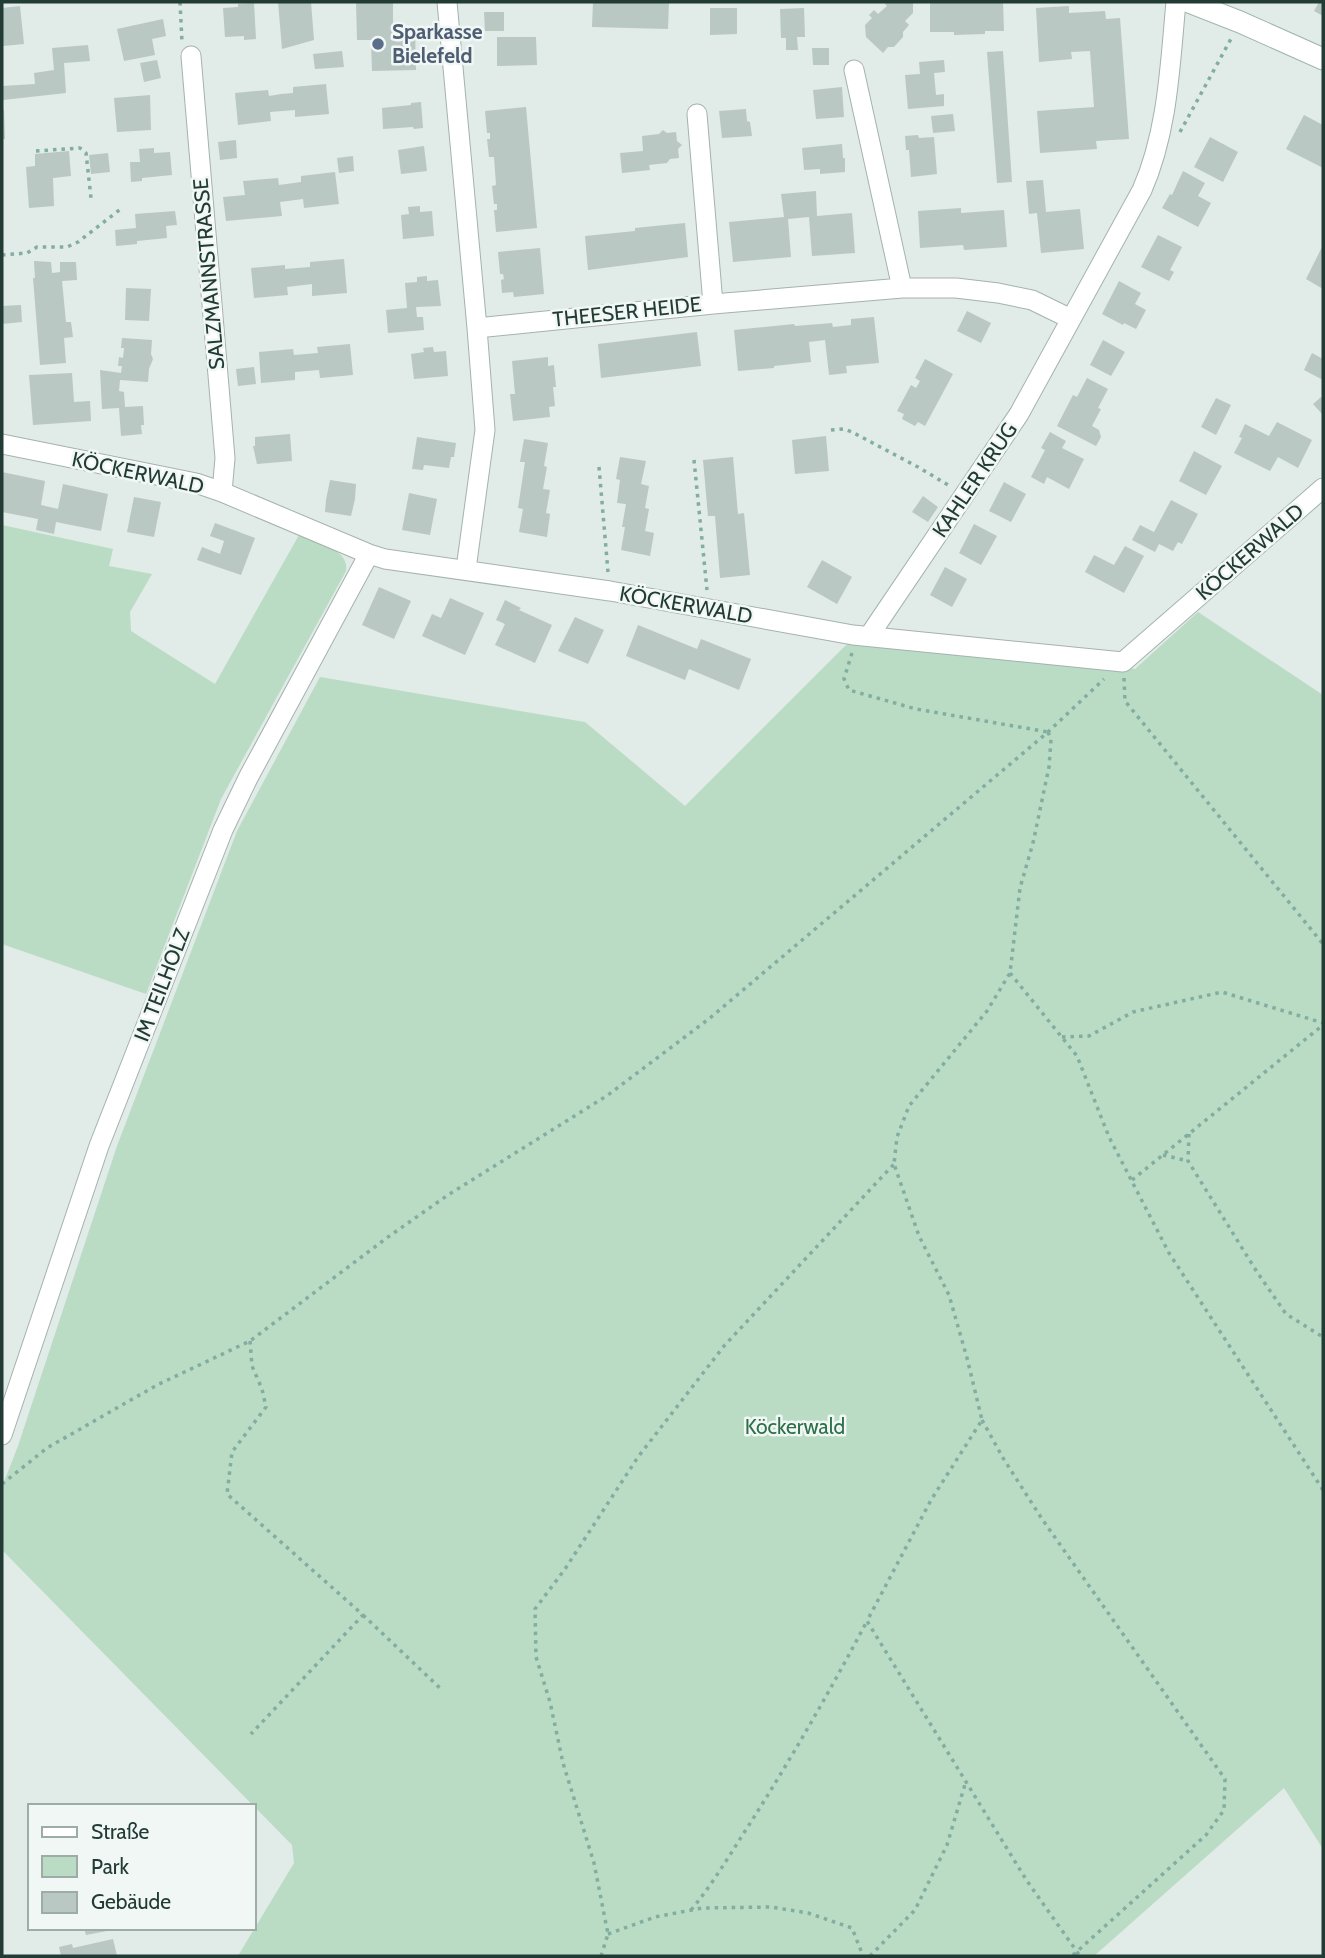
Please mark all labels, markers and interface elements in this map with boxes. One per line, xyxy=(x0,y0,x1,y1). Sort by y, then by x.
place label: Sparkasse Bielefeld xyxy=(392,19,483,68)
marker: Sparkasse Bielefeld xyxy=(370,36,386,52)
street label: SALZMANNSTRASSE xyxy=(188,177,229,371)
street label: THEESER HEIDE xyxy=(551,291,702,332)
street label: KAHLER KRUG xyxy=(927,418,1022,542)
street label: KÖCKERWALD xyxy=(70,446,206,499)
street label: KÖCKERWALD xyxy=(1191,498,1309,605)
street label: KÖCKERWALD xyxy=(618,581,754,628)
street label: IM TEILHOLZ xyxy=(129,924,195,1045)
park label: Köckerwald xyxy=(745,1414,845,1439)
legend xyxy=(28,1804,256,1930)
text: Straße xyxy=(91,1819,150,1844)
text: Park xyxy=(91,1854,129,1879)
text: Gebäude xyxy=(91,1889,171,1914)

